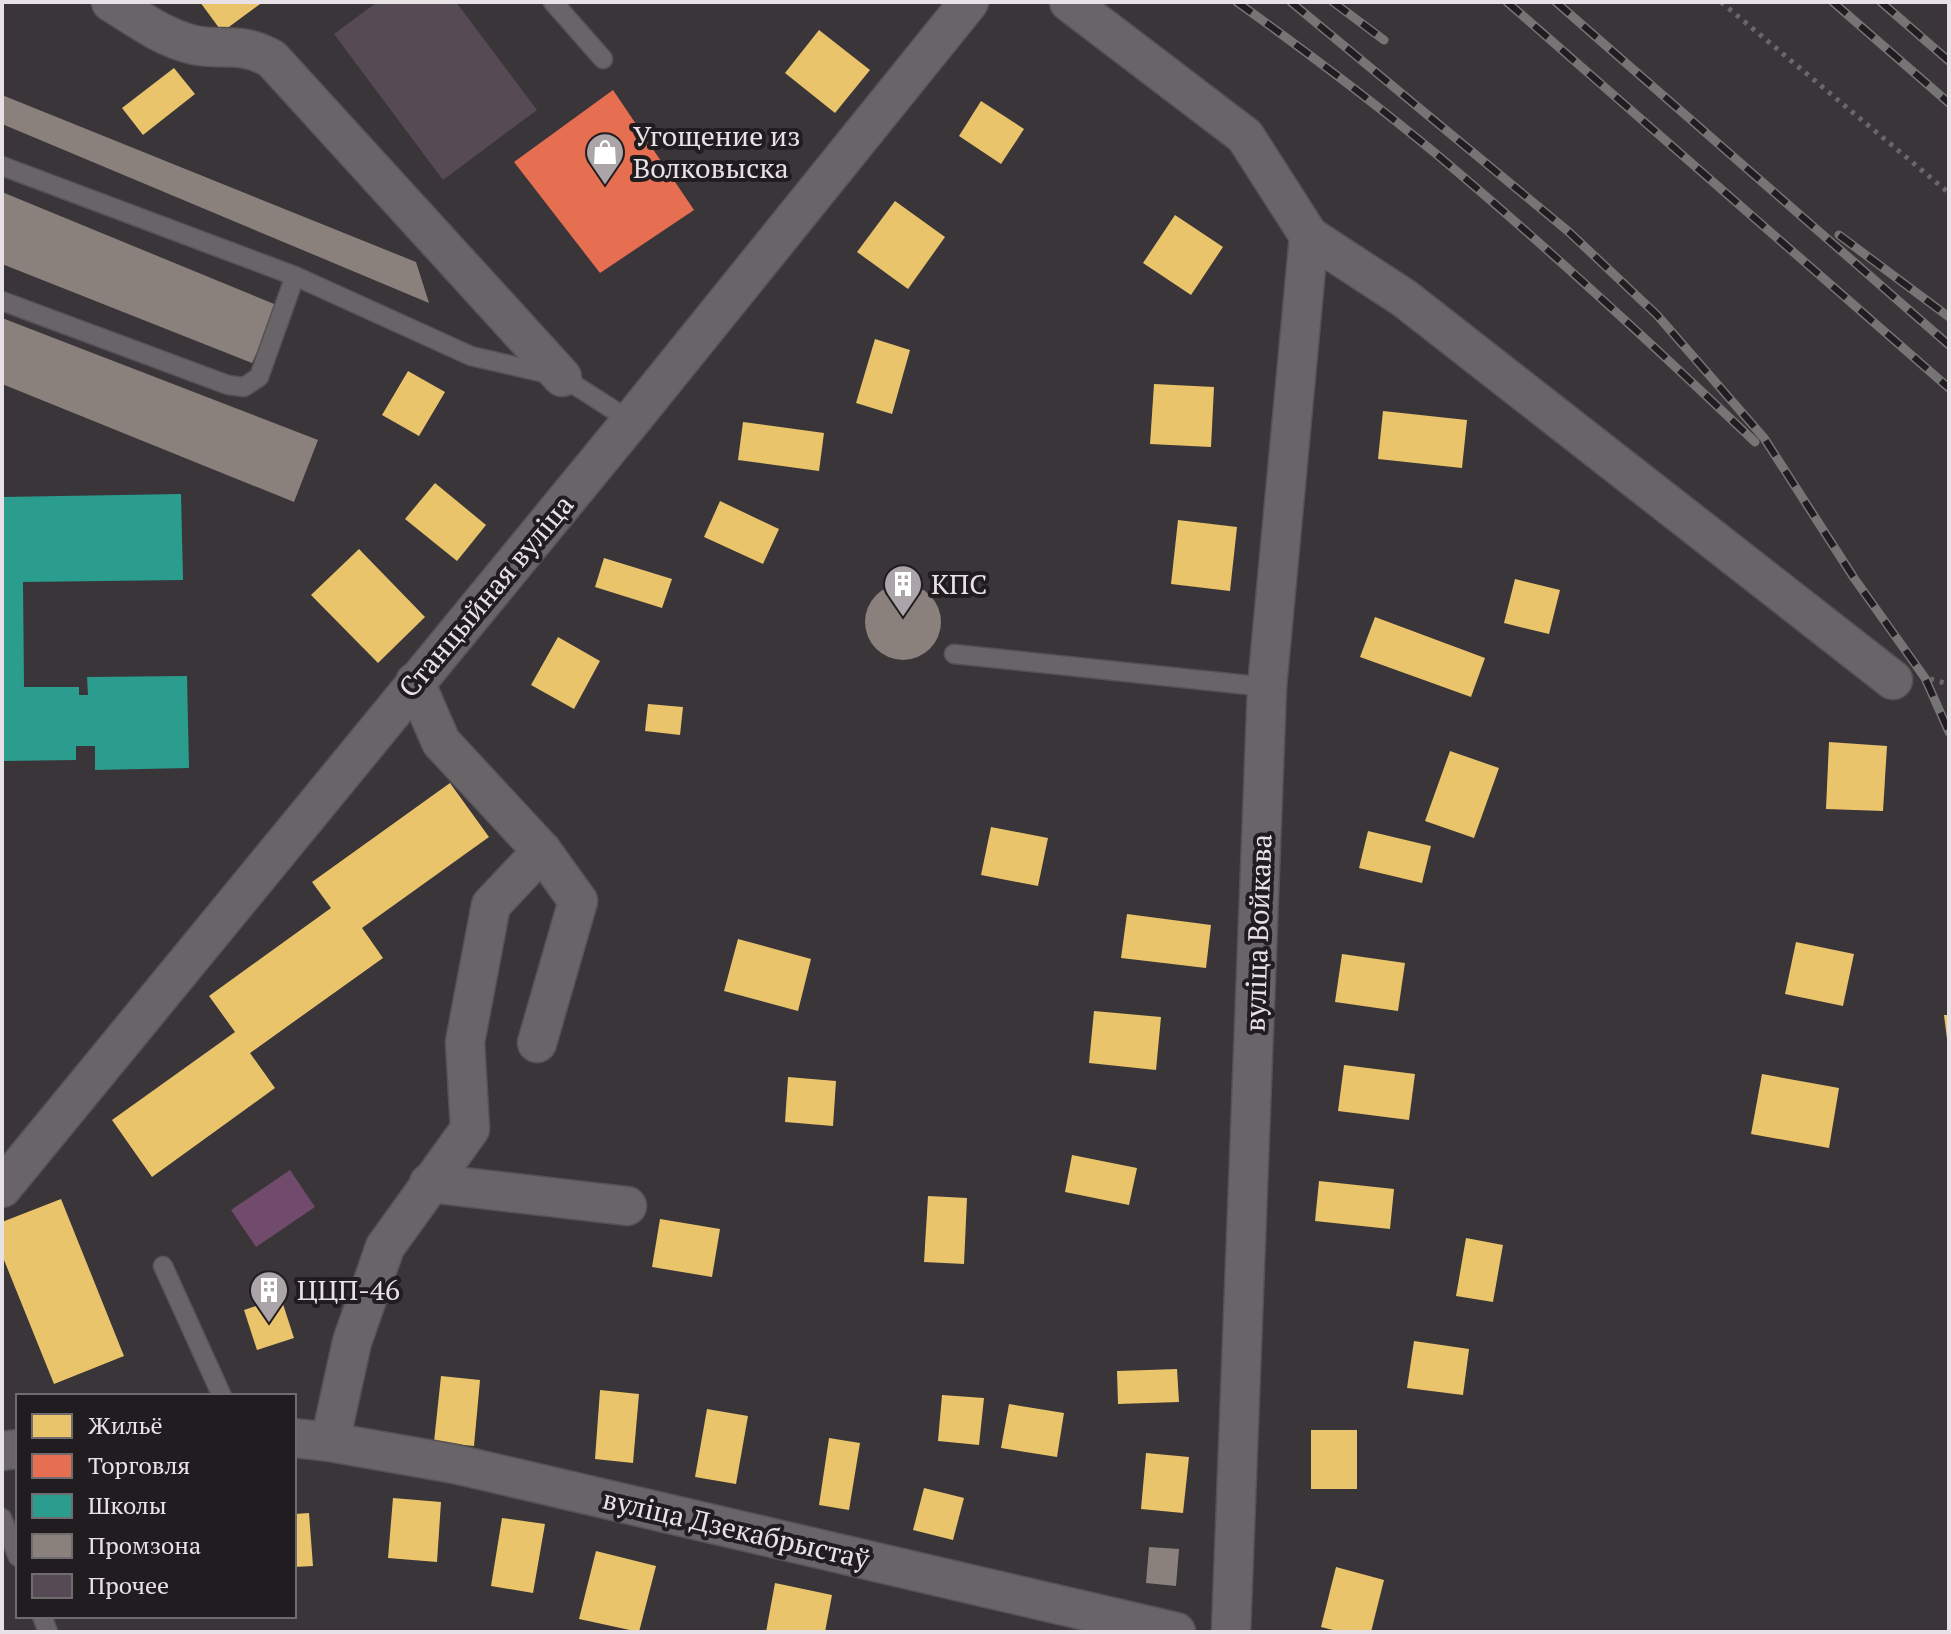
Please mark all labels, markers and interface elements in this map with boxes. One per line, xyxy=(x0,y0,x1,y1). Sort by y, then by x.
place label: Угощение из Волковыска xyxy=(633,117,800,186)
shop icon: Угощение из Волковыска xyxy=(584,131,626,186)
street label: Станцыйная вуліца xyxy=(390,487,581,705)
building icon: КПС xyxy=(882,563,924,618)
place label: КПС xyxy=(931,565,987,602)
street label: вуліца Войкава xyxy=(1236,833,1279,1033)
building icon: ЦЦП-46 xyxy=(248,1269,290,1324)
place label: ЦЦП-46 xyxy=(297,1271,400,1308)
legend xyxy=(16,1394,296,1618)
text: Жильё xyxy=(88,1409,162,1441)
text: Торговля xyxy=(88,1449,190,1481)
street label: вуліца Дзекабрыстаў xyxy=(599,1480,874,1577)
text: Школы xyxy=(88,1489,167,1521)
text: Промзона xyxy=(88,1529,201,1561)
text: Прочее xyxy=(88,1569,169,1601)

